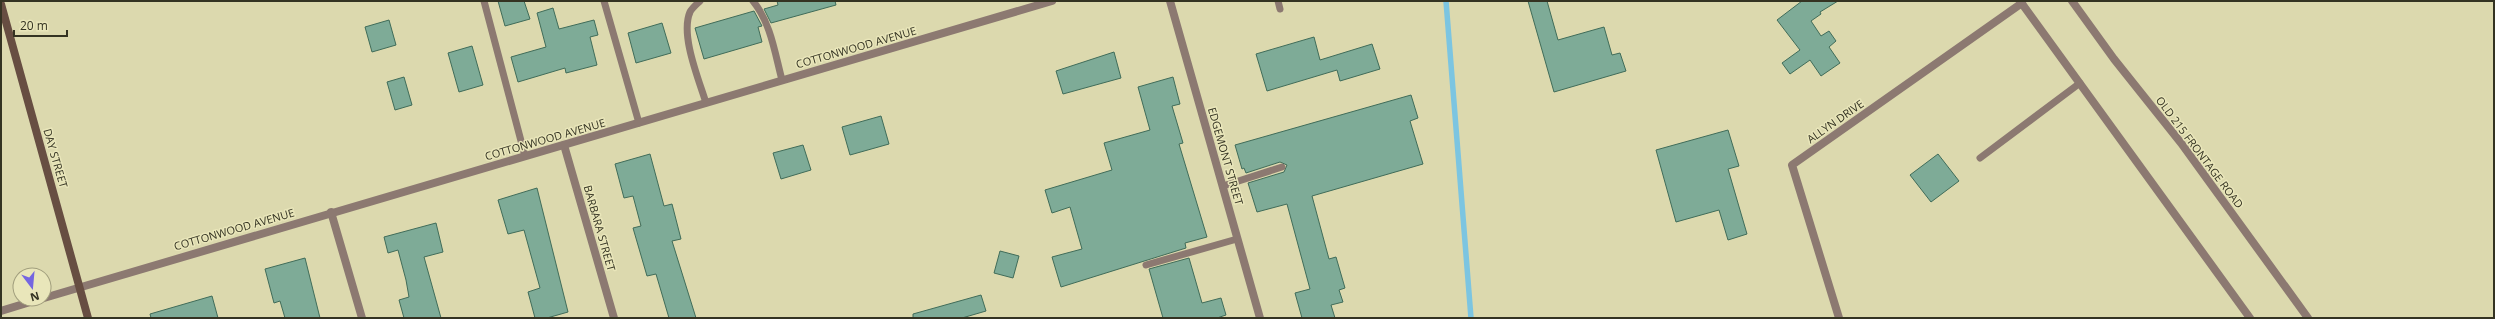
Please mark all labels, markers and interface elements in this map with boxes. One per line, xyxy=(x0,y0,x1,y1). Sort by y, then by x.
scale bar xyxy=(14,12,67,38)
text: 20 m xyxy=(20,17,48,34)
street label: COTTONWOOD AVENUE xyxy=(794,23,918,71)
street label: OLD 215 FRONTAGE ROAD xyxy=(2153,93,2247,211)
street label: ALLYN DRIVE xyxy=(1804,96,1866,146)
street label: EDGEMONT STREET xyxy=(1205,105,1247,207)
street label: COTTONWOOD AVENUE xyxy=(483,115,607,163)
street label: DAY STREET xyxy=(40,127,72,189)
street label: BARBARA STREET xyxy=(581,183,619,273)
street label: COTTONWOOD AVENUE xyxy=(172,205,296,253)
north arrow xyxy=(12,267,52,307)
text: N xyxy=(29,289,41,306)

